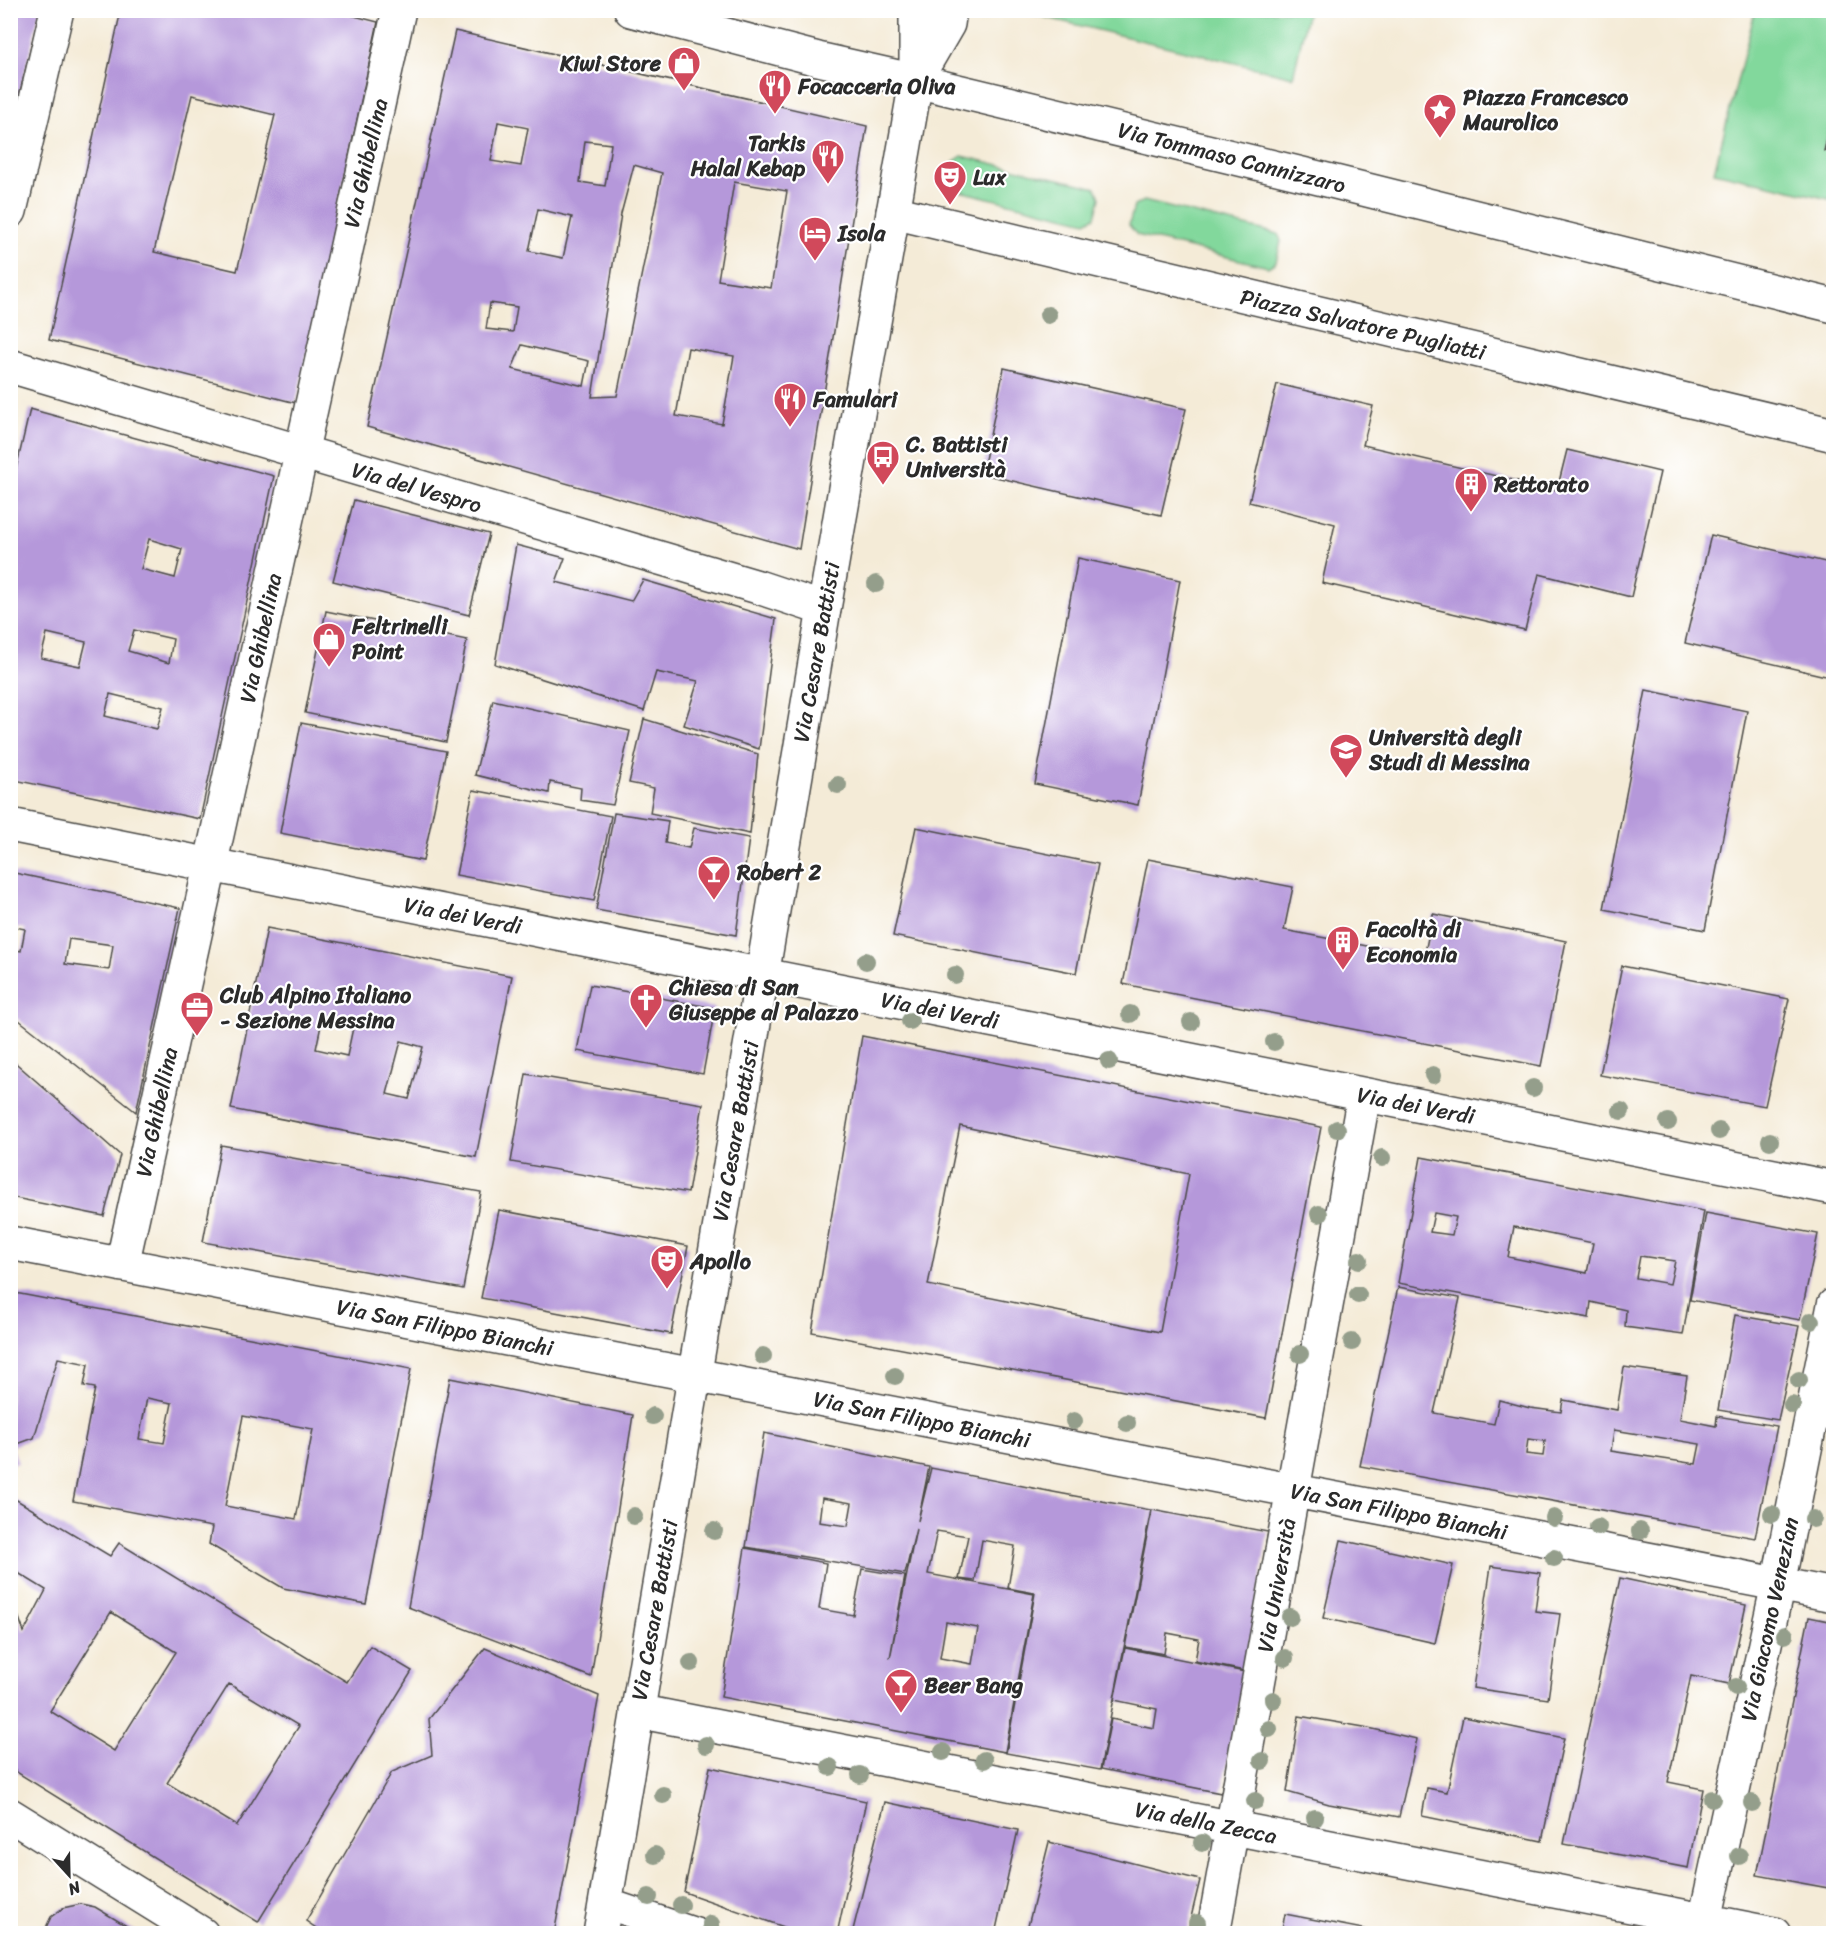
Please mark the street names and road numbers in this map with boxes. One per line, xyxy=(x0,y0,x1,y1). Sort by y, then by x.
street label: Via Ghibellina xyxy=(332,95,399,232)
street label: Via Tommaso Cannizzaro xyxy=(1114,110,1350,205)
street label: Piazza Salvatore Pugliatti xyxy=(1236,277,1490,372)
street label: Via del Vespro xyxy=(347,450,486,525)
street label: Via Cesare Battisti xyxy=(781,558,852,745)
street label: Via Ghibellina xyxy=(228,570,293,707)
street label: Via dei Verdi xyxy=(401,885,526,946)
street label: Via dei Verdi xyxy=(878,980,1003,1041)
street label: Via Cesare Battisti xyxy=(700,1037,771,1224)
street label: Via Ghibellina xyxy=(124,1044,189,1181)
street label: Via dei Verdi xyxy=(1354,1075,1479,1136)
street label: Via San Filippo Bianchi xyxy=(333,1287,558,1368)
street label: Via San Filippo Bianchi xyxy=(810,1379,1035,1460)
street label: Via San Filippo Bianchi xyxy=(1287,1471,1512,1552)
street label: Via Giacomo Venezian xyxy=(1729,1513,1810,1725)
street label: Via Università xyxy=(1245,1515,1307,1655)
street label: Via Cesare Battisti xyxy=(619,1516,690,1703)
street label: Via della Zecca xyxy=(1132,1790,1280,1855)

